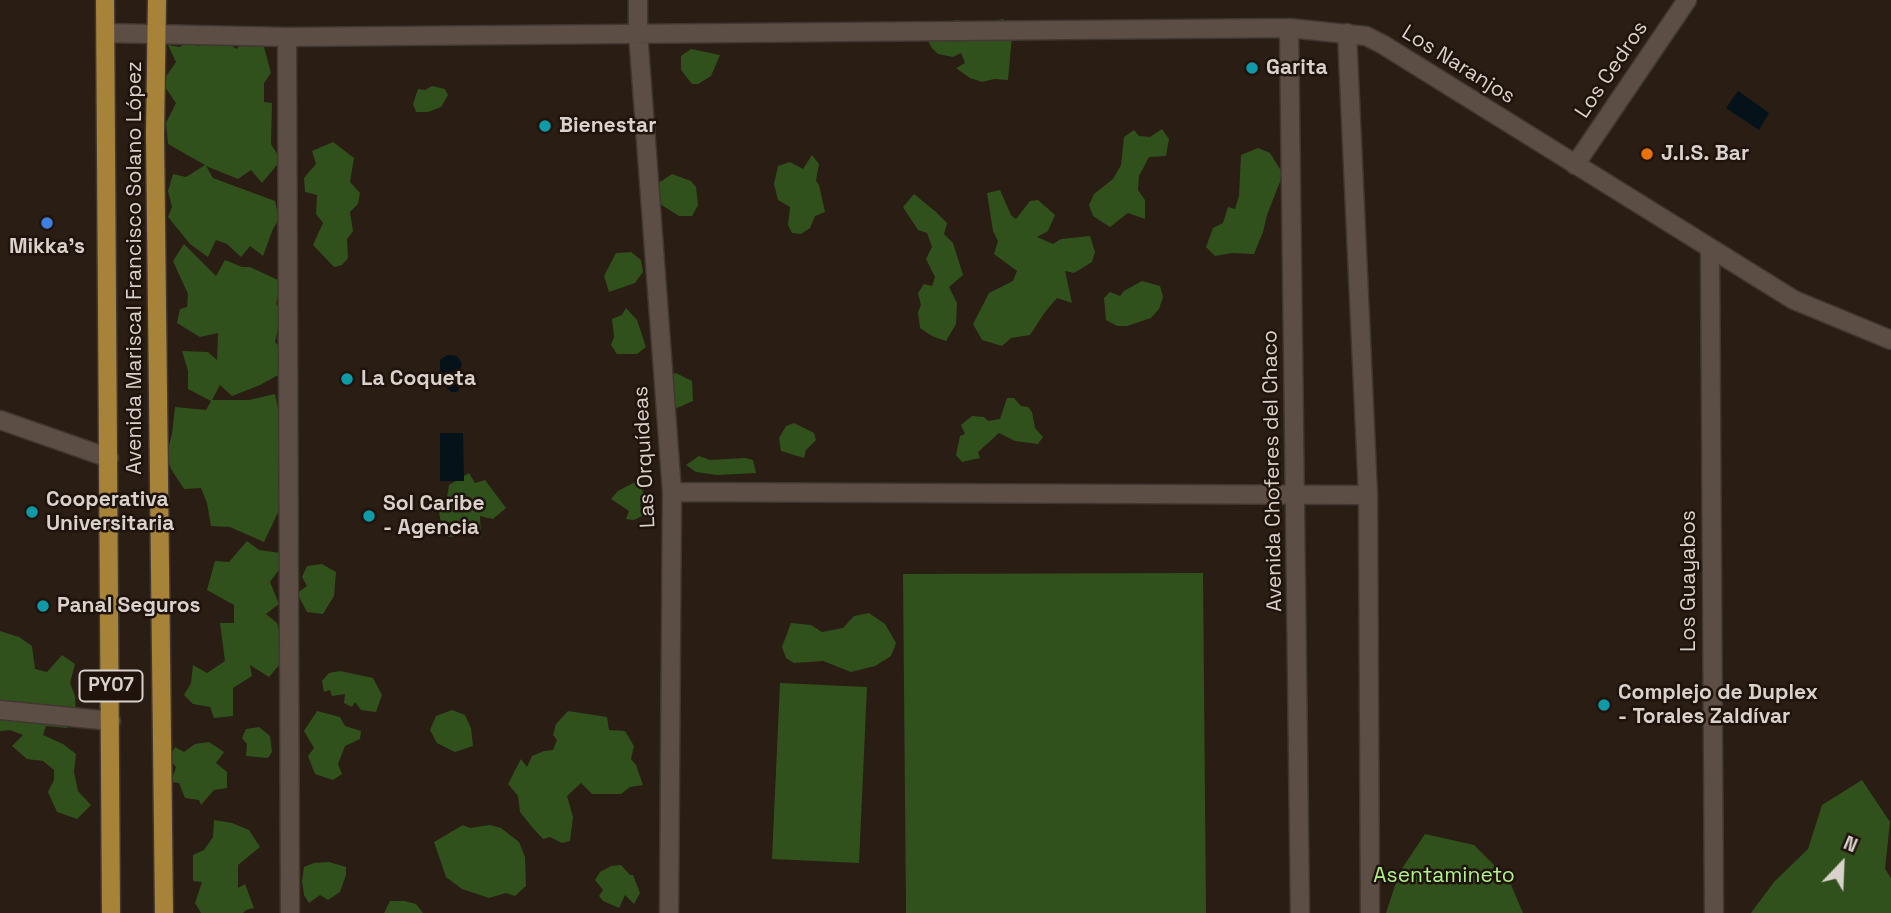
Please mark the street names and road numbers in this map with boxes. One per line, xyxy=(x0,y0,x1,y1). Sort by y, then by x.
street label: Los Cedros xyxy=(1570,17,1654,123)
street label: Los Naranjos xyxy=(1397,20,1519,110)
street label: Avenida Mariscal Francisco Solano López xyxy=(122,61,148,475)
street label: Avenida Choferes del Chaco xyxy=(1258,330,1288,612)
street label: Las Orquídeas xyxy=(629,385,661,529)
street label: Los Guayabos xyxy=(1676,510,1702,652)
road number: PY07 xyxy=(80,670,142,702)

